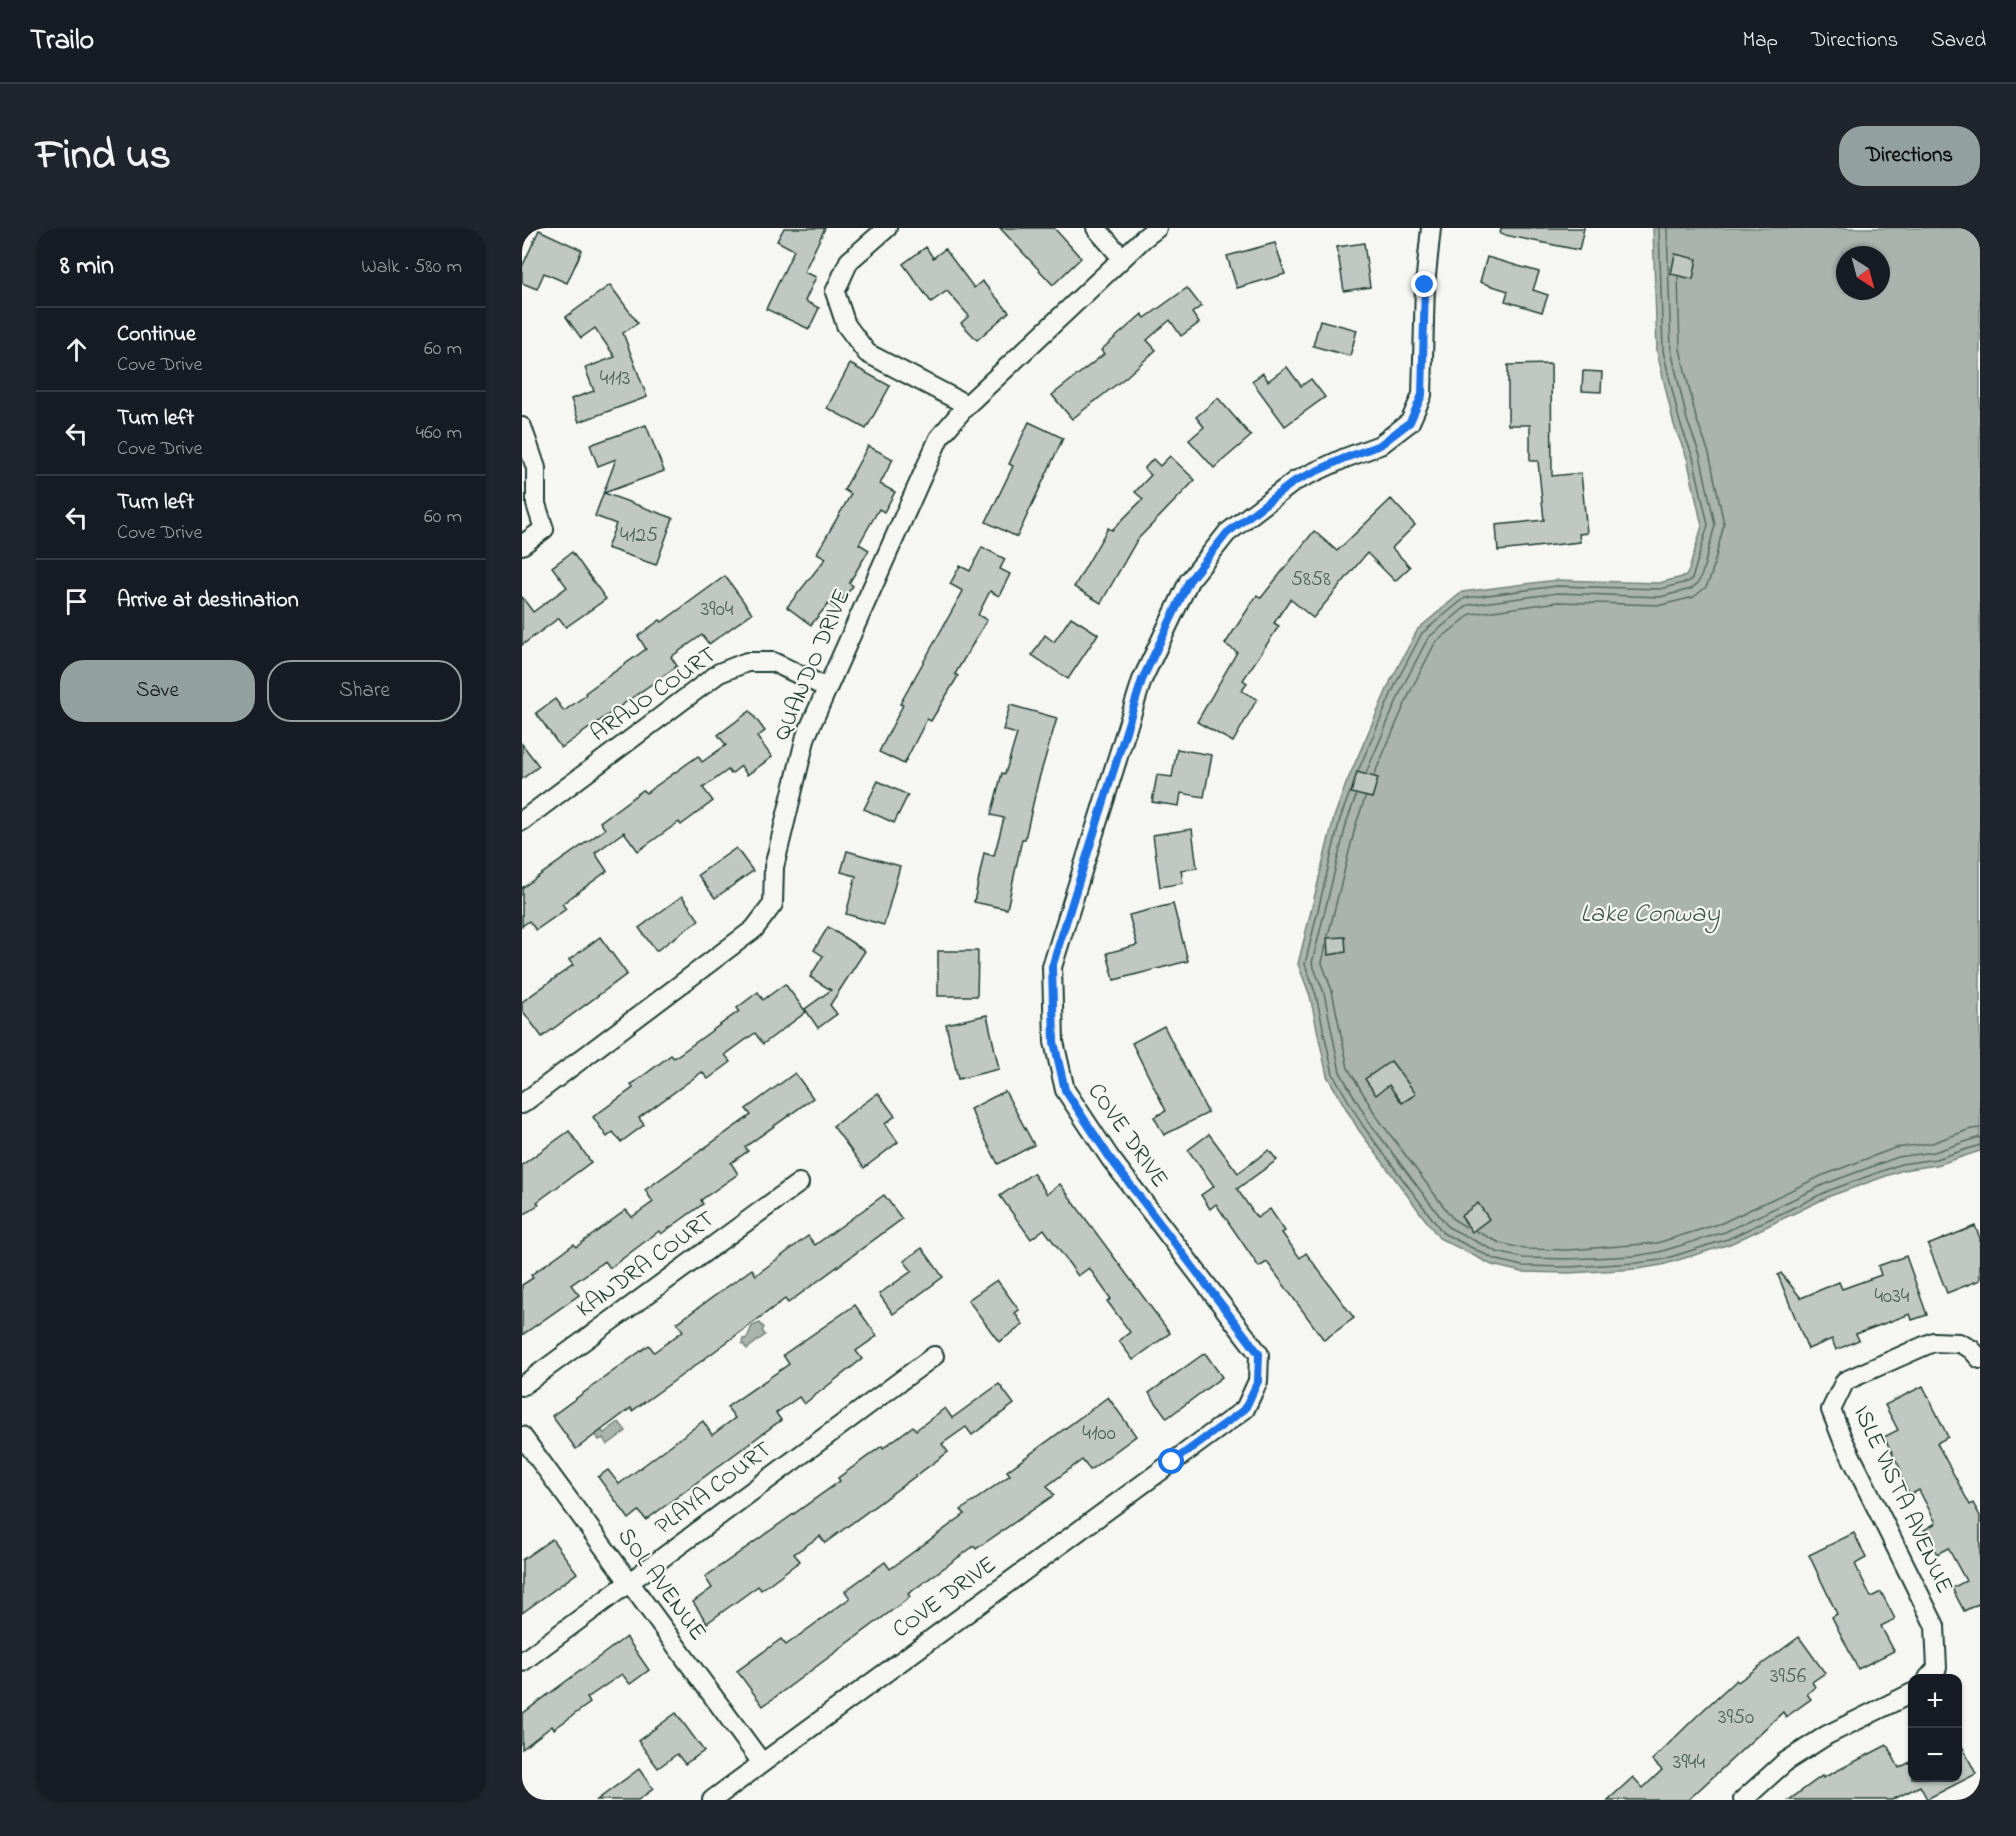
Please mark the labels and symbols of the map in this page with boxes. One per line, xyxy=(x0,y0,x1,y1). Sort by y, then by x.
north arrow xyxy=(1836,246,1890,300)
route end xyxy=(1411,271,1437,297)
house number: 4113 xyxy=(600,364,630,394)
house number: 4125 xyxy=(620,521,658,551)
house number: 5858 xyxy=(1291,565,1331,595)
street label: QUANDO DRIVE xyxy=(765,584,861,746)
house number: 3904 xyxy=(701,595,734,625)
street label: ARAJO COURT xyxy=(584,638,724,751)
water label: Lake Conway xyxy=(1580,896,1720,934)
street label: COVE DRIVE xyxy=(1078,1076,1176,1196)
street label: KANDRA COURT xyxy=(570,1203,723,1327)
house number: 4034 xyxy=(1874,1282,1910,1312)
street label: ISLE VISTA AVENUE xyxy=(1843,1400,1961,1600)
house number: 4100 xyxy=(1082,1419,1116,1449)
street label: PLAYA COURT xyxy=(648,1433,780,1545)
route start xyxy=(1158,1448,1184,1474)
street label: SOL AVENUE xyxy=(608,1521,714,1649)
street label: COVE DRIVE xyxy=(886,1548,1004,1648)
house number: 3956 xyxy=(1770,1662,1806,1692)
house number: 3950 xyxy=(1718,1703,1754,1733)
house number: 3944 xyxy=(1673,1748,1705,1778)

